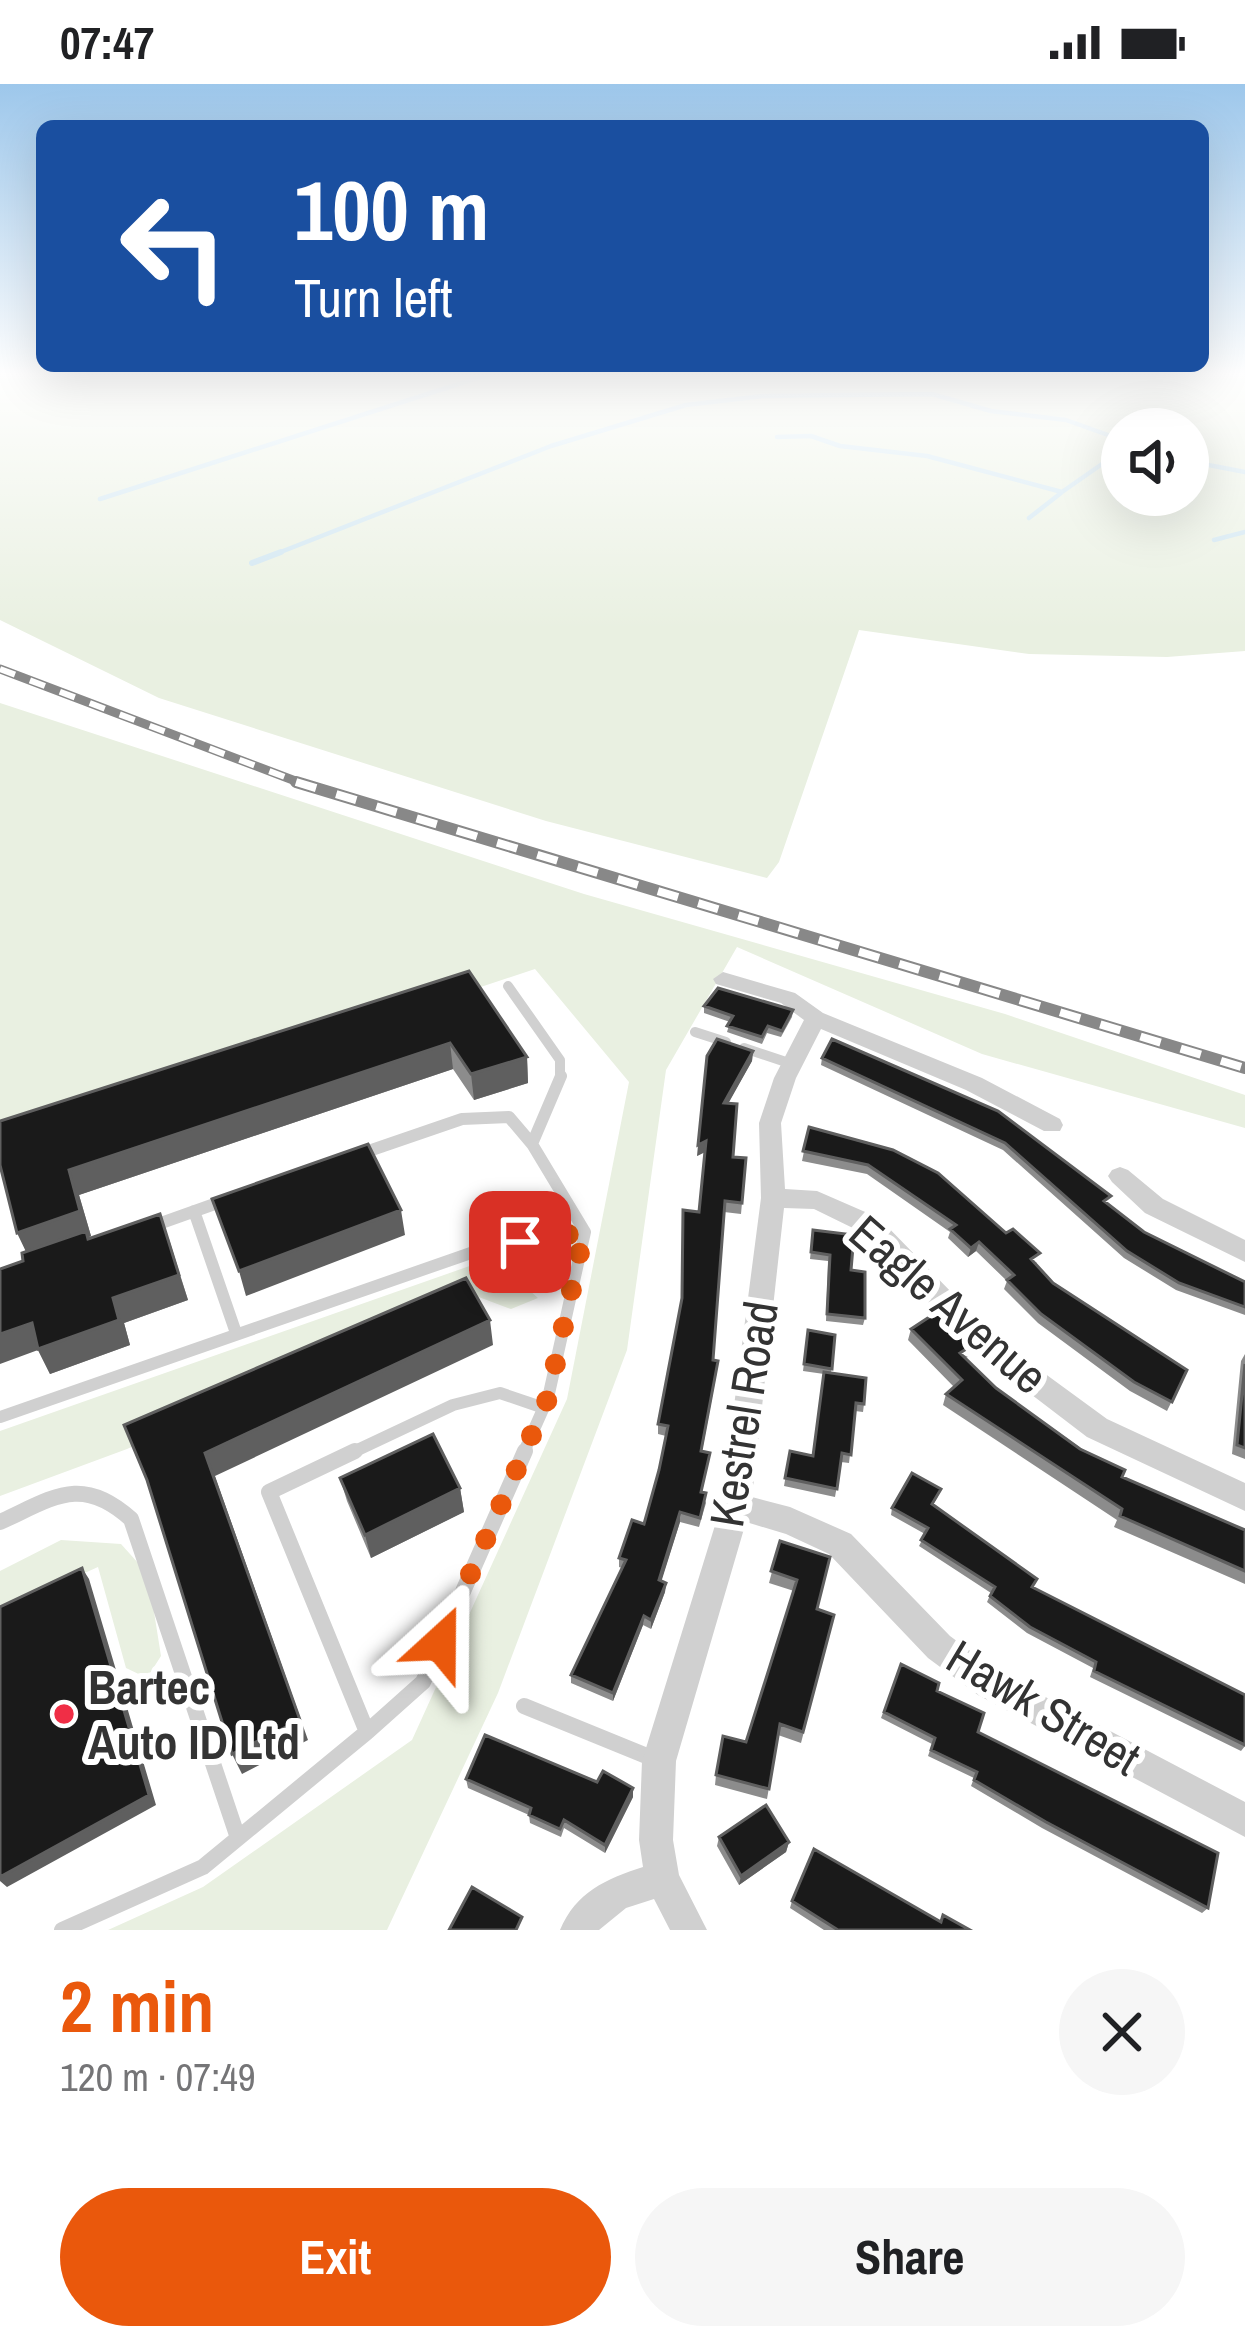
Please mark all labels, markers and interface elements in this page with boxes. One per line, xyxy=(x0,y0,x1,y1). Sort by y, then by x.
text: 07:47 xyxy=(60,12,154,73)
text: 100 m xyxy=(294,153,489,266)
icon: left xyxy=(96,168,252,324)
text: Turn left xyxy=(294,261,453,334)
map controls xyxy=(1101,408,1209,516)
button: sound xyxy=(1101,408,1209,516)
pin xyxy=(469,1191,571,1293)
street label: Eagle Avenue xyxy=(836,1200,1062,1408)
icon: arrive xyxy=(487,1209,553,1275)
street label: Kestrel Road xyxy=(693,1297,793,1531)
position arrow xyxy=(377,1580,503,1706)
street label: Hawk Street xyxy=(935,1624,1153,1790)
place label: Bartec Auto ID Ltd xyxy=(88,1654,300,1774)
marker: Bartec Auto ID Ltd xyxy=(51,1701,77,1727)
text: 2 min xyxy=(60,1957,214,2054)
button: close xyxy=(1059,1969,1185,2095)
text: 120 m · 07:49 xyxy=(60,2051,256,2103)
button: Exit xyxy=(60,2188,611,2326)
button: Share xyxy=(635,2188,1185,2326)

